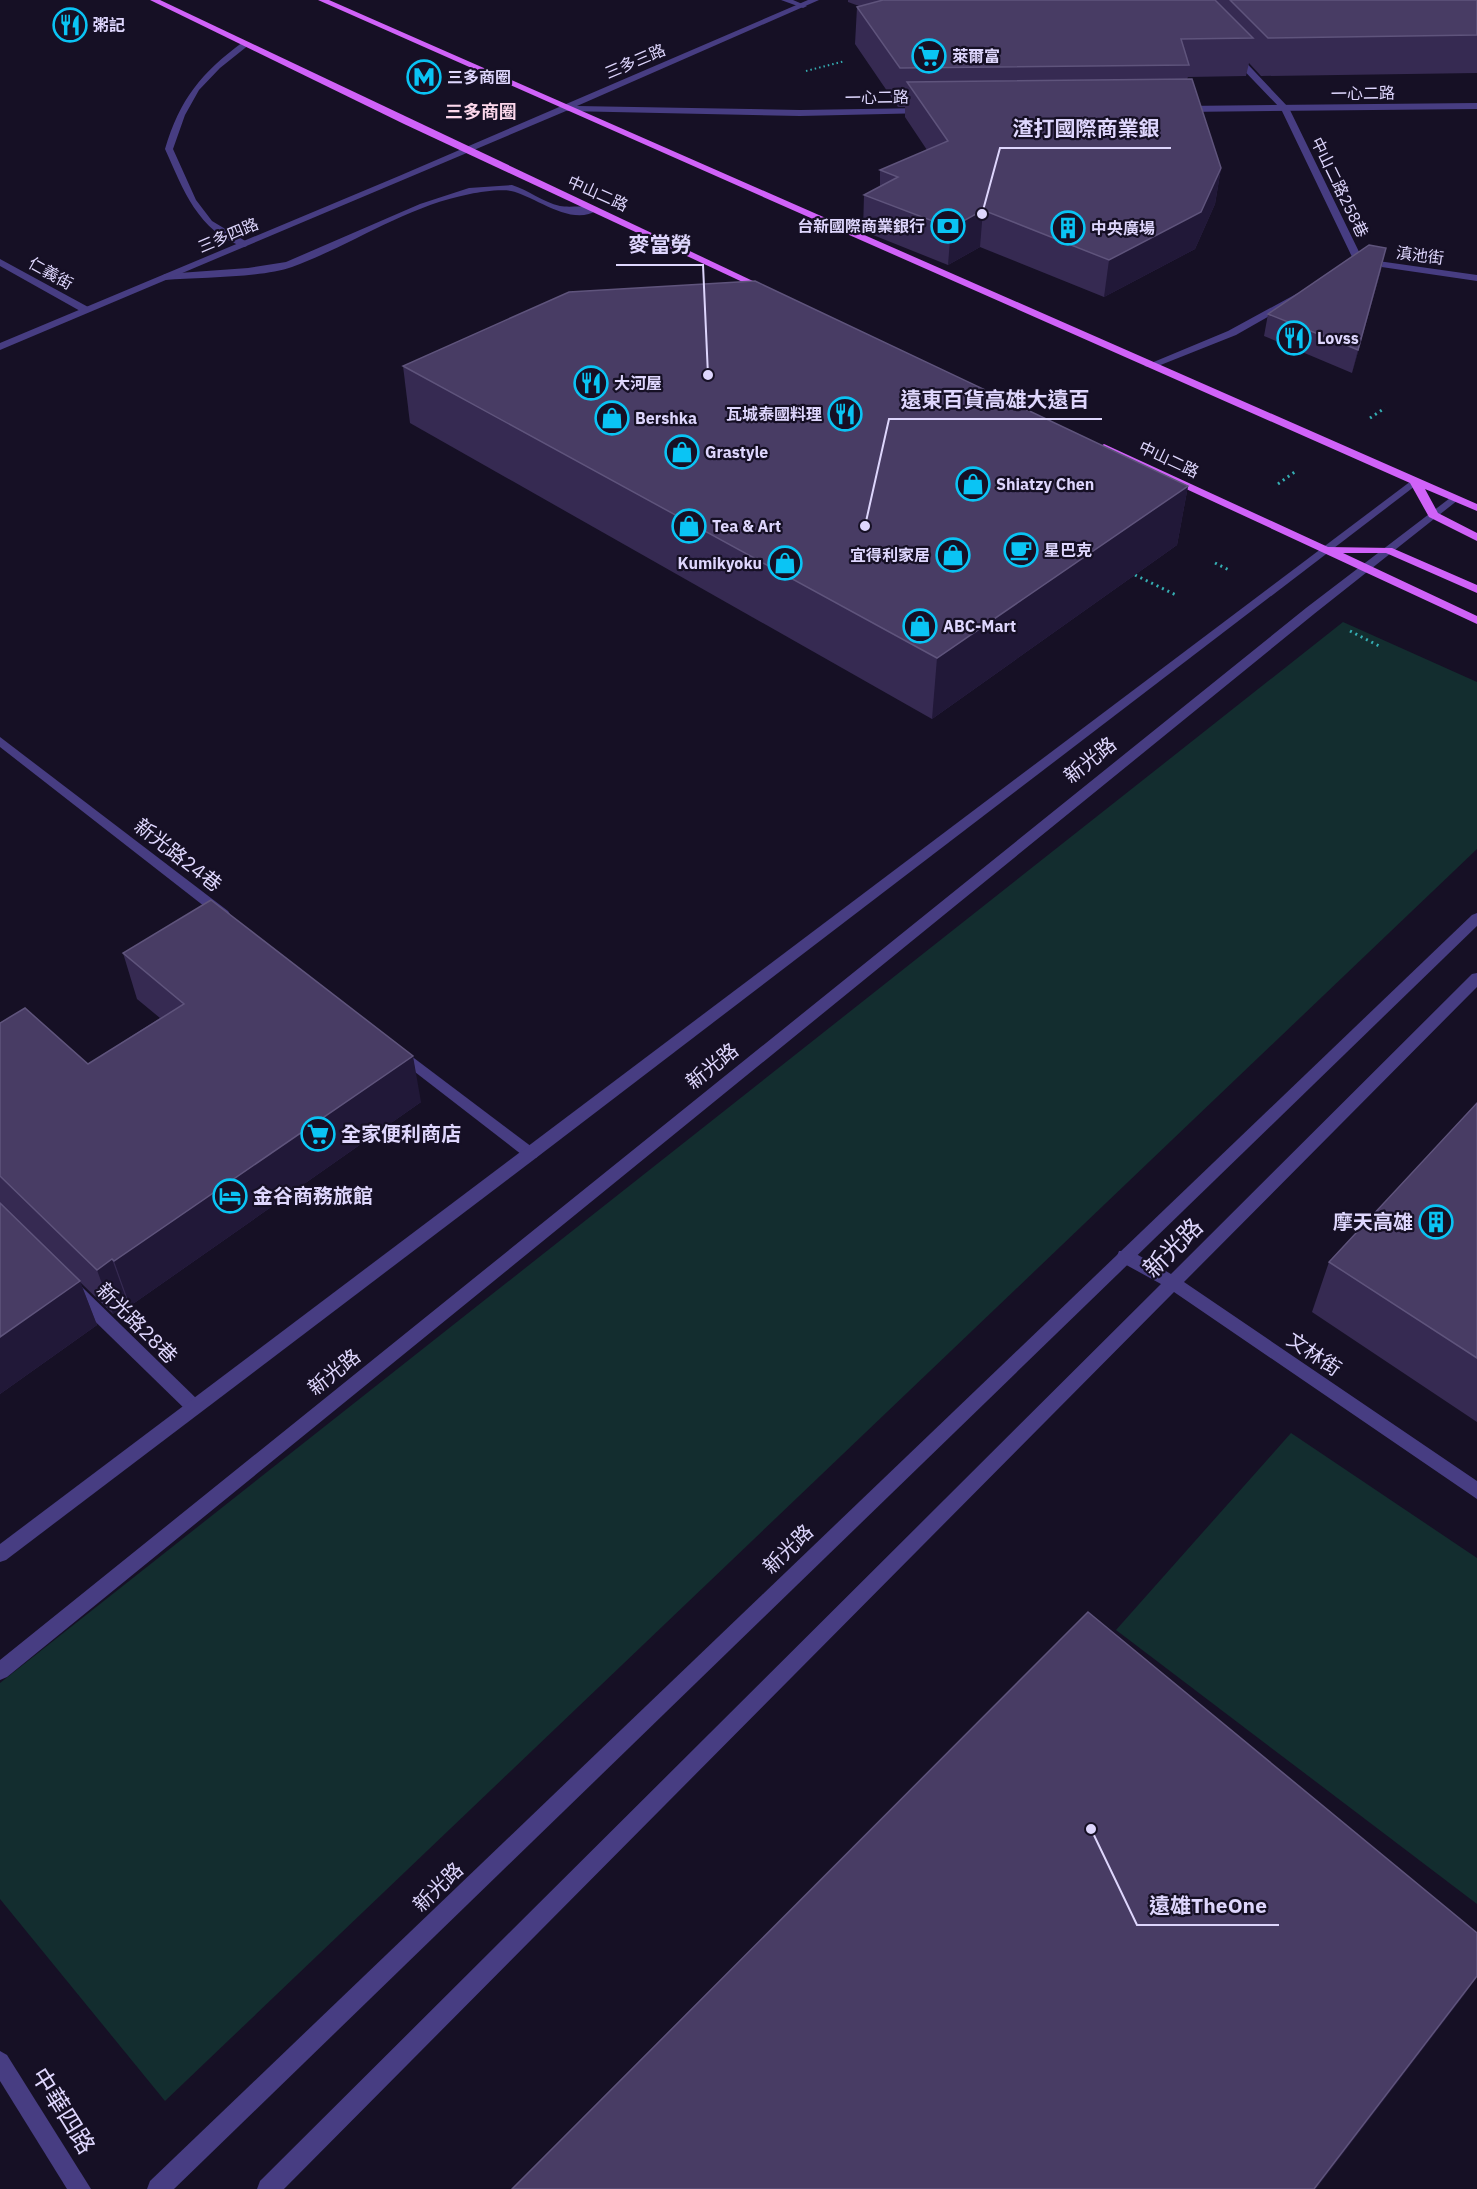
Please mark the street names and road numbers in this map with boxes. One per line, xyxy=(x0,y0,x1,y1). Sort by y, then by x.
street label: 三多三路 xyxy=(602,39,668,83)
street label: 一心二路 xyxy=(1331,82,1395,104)
street label: 一心二路 xyxy=(845,86,909,108)
street label: 中山二路258巷 xyxy=(1307,134,1373,240)
street label: 中山二路 xyxy=(565,171,631,215)
street label: 三多四路 xyxy=(195,213,261,257)
street label: 滇池街 xyxy=(1395,242,1445,268)
street label: 仁義街 xyxy=(25,253,77,293)
street label: 中山二路 xyxy=(1136,436,1202,482)
street label: 新光路 xyxy=(1058,730,1121,789)
street label: 新光路24巷 xyxy=(129,812,228,897)
street label: 新光路 xyxy=(680,1036,743,1095)
street label: 新光路 xyxy=(1136,1211,1209,1284)
street label: 新光路28巷 xyxy=(91,1276,184,1369)
street label: 文林街 xyxy=(1282,1326,1347,1382)
street label: 新光路 xyxy=(302,1342,365,1401)
street label: 新光路 xyxy=(757,1518,819,1579)
street label: 新光路 xyxy=(407,1856,469,1917)
street label: 中華四路 xyxy=(25,2061,103,2160)

